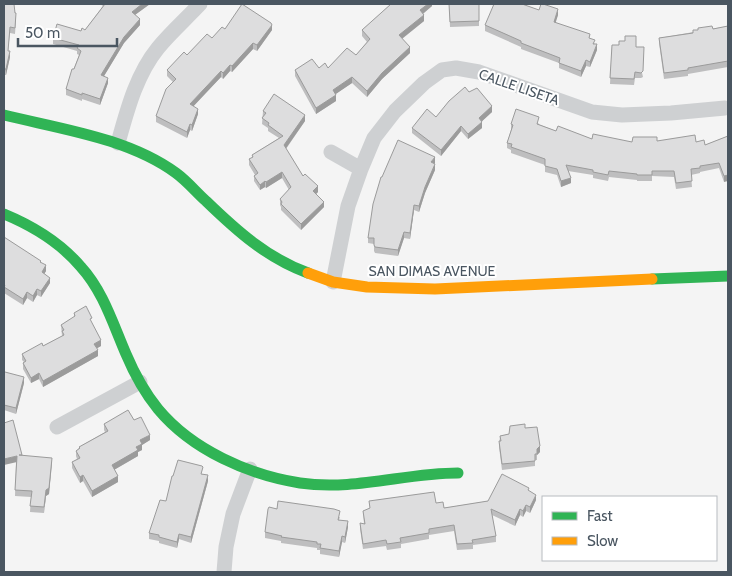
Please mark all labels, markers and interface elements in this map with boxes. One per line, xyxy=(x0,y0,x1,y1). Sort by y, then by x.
scale bar xyxy=(18,15,116,47)
text: 50 m xyxy=(25,24,60,42)
street label: CALLE LISETA xyxy=(476,65,562,109)
street label: SAN DIMAS AVENUE xyxy=(369,262,496,280)
legend xyxy=(542,496,717,561)
text: Fast xyxy=(587,507,612,525)
text: Slow xyxy=(587,532,618,550)

